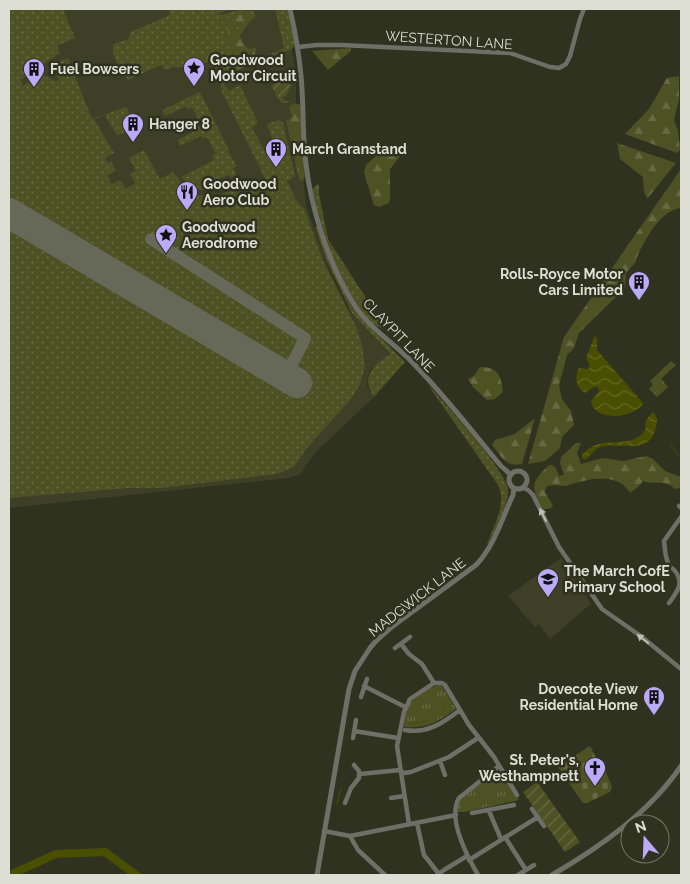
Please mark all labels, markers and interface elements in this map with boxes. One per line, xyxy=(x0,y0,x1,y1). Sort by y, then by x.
street label: WESTERTON LANE xyxy=(385,28,513,52)
place label: Goodwood Motor Circuit xyxy=(210,52,297,84)
place icon: Goodwood Motor Circuit xyxy=(182,56,206,87)
building icon: Fuel Bowsers xyxy=(22,57,46,88)
place label: Fuel Bowsers xyxy=(50,61,139,77)
building icon: Hanger 8 xyxy=(121,112,145,143)
place label: Hanger 8 xyxy=(149,116,210,132)
building icon: March Granstand xyxy=(264,137,288,168)
place label: March Granstand xyxy=(292,141,407,157)
place label: Goodwood Aero Club xyxy=(203,176,277,208)
restaurant icon: Goodwood Aero Club xyxy=(175,180,199,211)
place label: Goodwood Aerodrome xyxy=(182,219,258,251)
place icon: Goodwood Aerodrome xyxy=(154,223,178,254)
place label: Rolls-Royce Motor Cars Limited xyxy=(500,266,624,298)
building icon: Rolls-Royce Motor Cars Limited xyxy=(627,270,651,301)
street label: CLAYPIT LANE xyxy=(360,295,438,375)
one-way arrow xyxy=(539,508,547,522)
street label: MADGWICK LANE xyxy=(365,554,469,640)
place label: The March CofE Primary School xyxy=(564,563,670,595)
school or university icon: The March CofE Primary School xyxy=(536,567,560,598)
one-way arrow xyxy=(636,634,650,644)
place label: Dovecote View Residential Home xyxy=(520,681,639,713)
building icon: Dovecote View Residential Home xyxy=(642,685,666,716)
place label: St. Peter's, Westhampnett xyxy=(479,752,580,784)
church icon: St. Peter's, Westhampnett xyxy=(583,756,607,787)
north arrow xyxy=(620,814,670,864)
text: N xyxy=(633,817,648,836)

